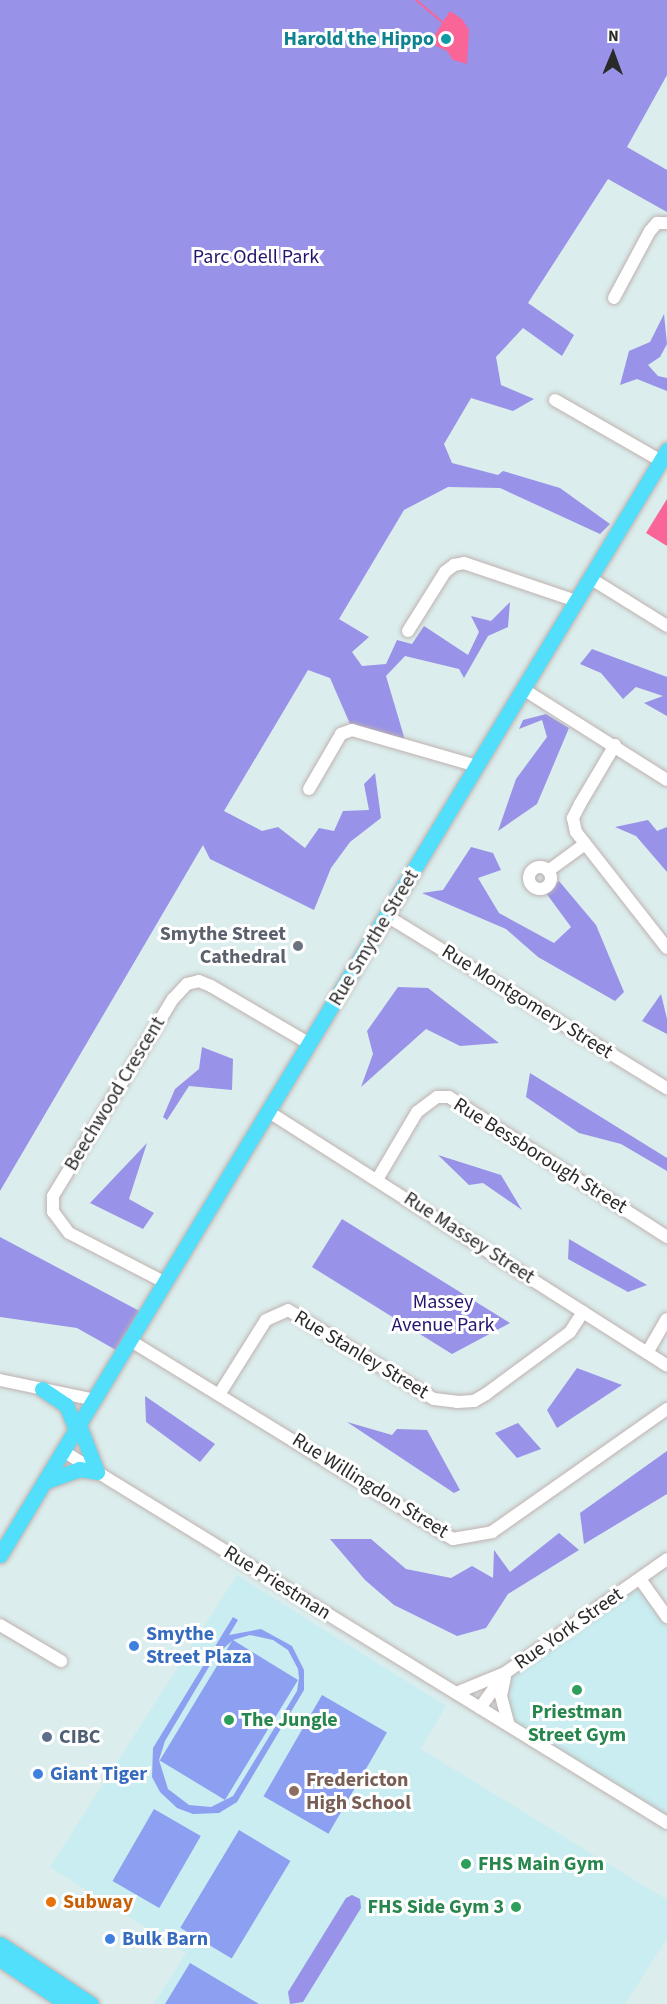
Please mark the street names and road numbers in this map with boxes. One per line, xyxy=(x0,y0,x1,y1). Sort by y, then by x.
street label: Rue Smythe Street xyxy=(324,866,424,1010)
street label: Rue Montgomery Street xyxy=(437,940,617,1064)
street label: Beechwood Crescent xyxy=(60,1013,170,1175)
street label: Rue Bessborough Street xyxy=(449,1093,631,1219)
street label: Rue Massey Street xyxy=(399,1187,539,1289)
street label: Rue Stanley Street xyxy=(290,1305,432,1405)
street label: Rue Willingdon Street xyxy=(287,1428,453,1544)
street label: Rue Priestman xyxy=(219,1541,335,1625)
street label: Rue York Street xyxy=(510,1583,628,1675)

